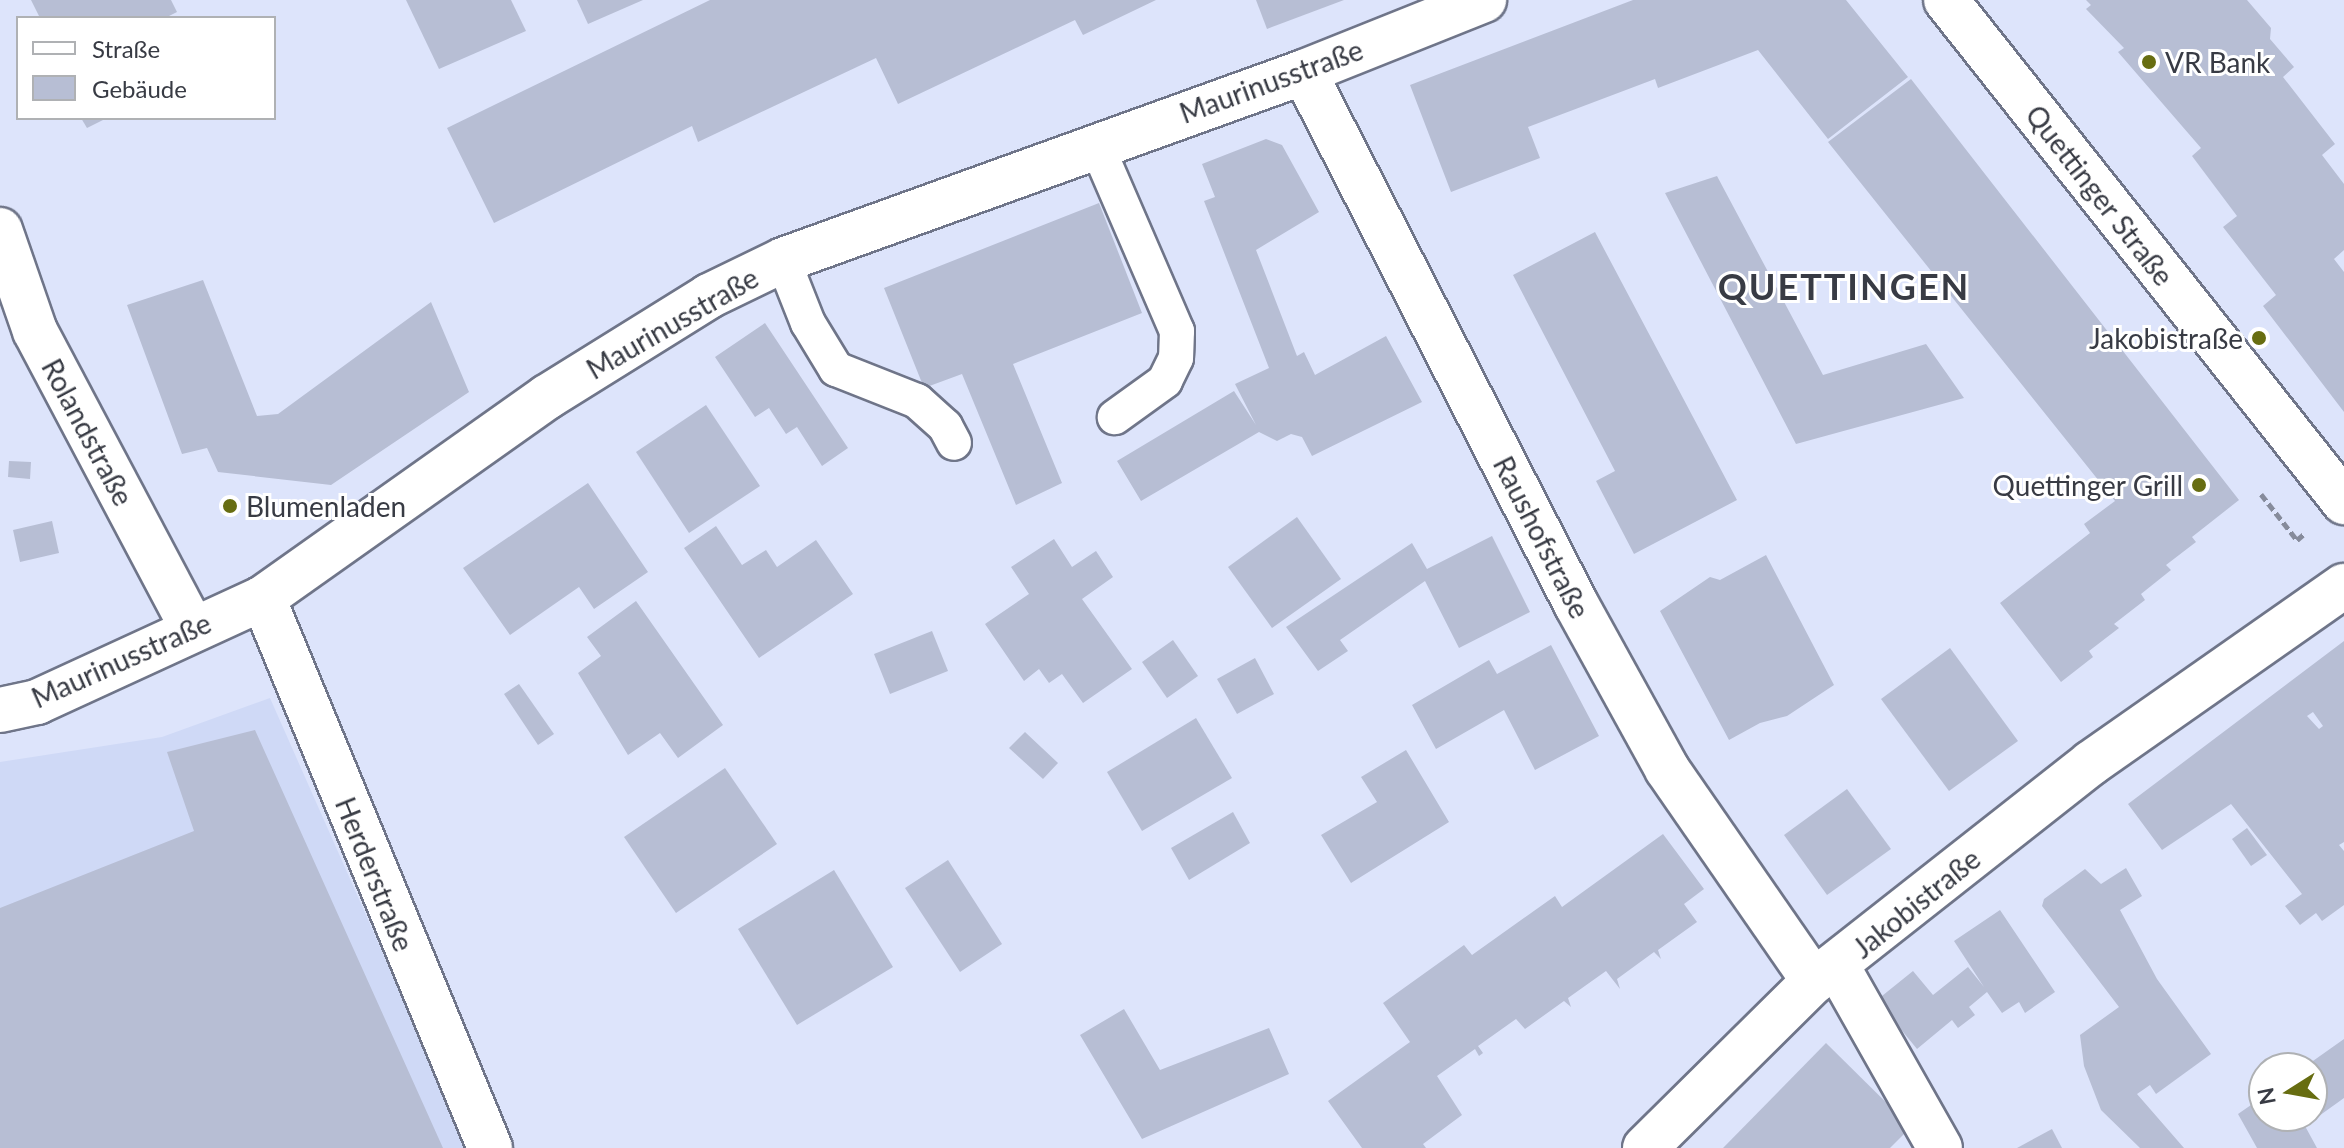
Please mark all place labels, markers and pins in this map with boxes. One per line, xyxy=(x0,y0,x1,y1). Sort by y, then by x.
place label: VR Bank xyxy=(2165,45,2270,79)
marker: VR Bank xyxy=(2140,53,2158,71)
place label: Jakobistraße xyxy=(2089,321,2243,355)
marker: Jakobistraße xyxy=(2250,329,2268,347)
place label: Quettinger Grill xyxy=(1992,468,2183,502)
marker: Quettinger Grill xyxy=(2190,476,2208,494)
place label: Blumenladen xyxy=(246,489,406,523)
marker: Blumenladen xyxy=(221,497,239,515)

